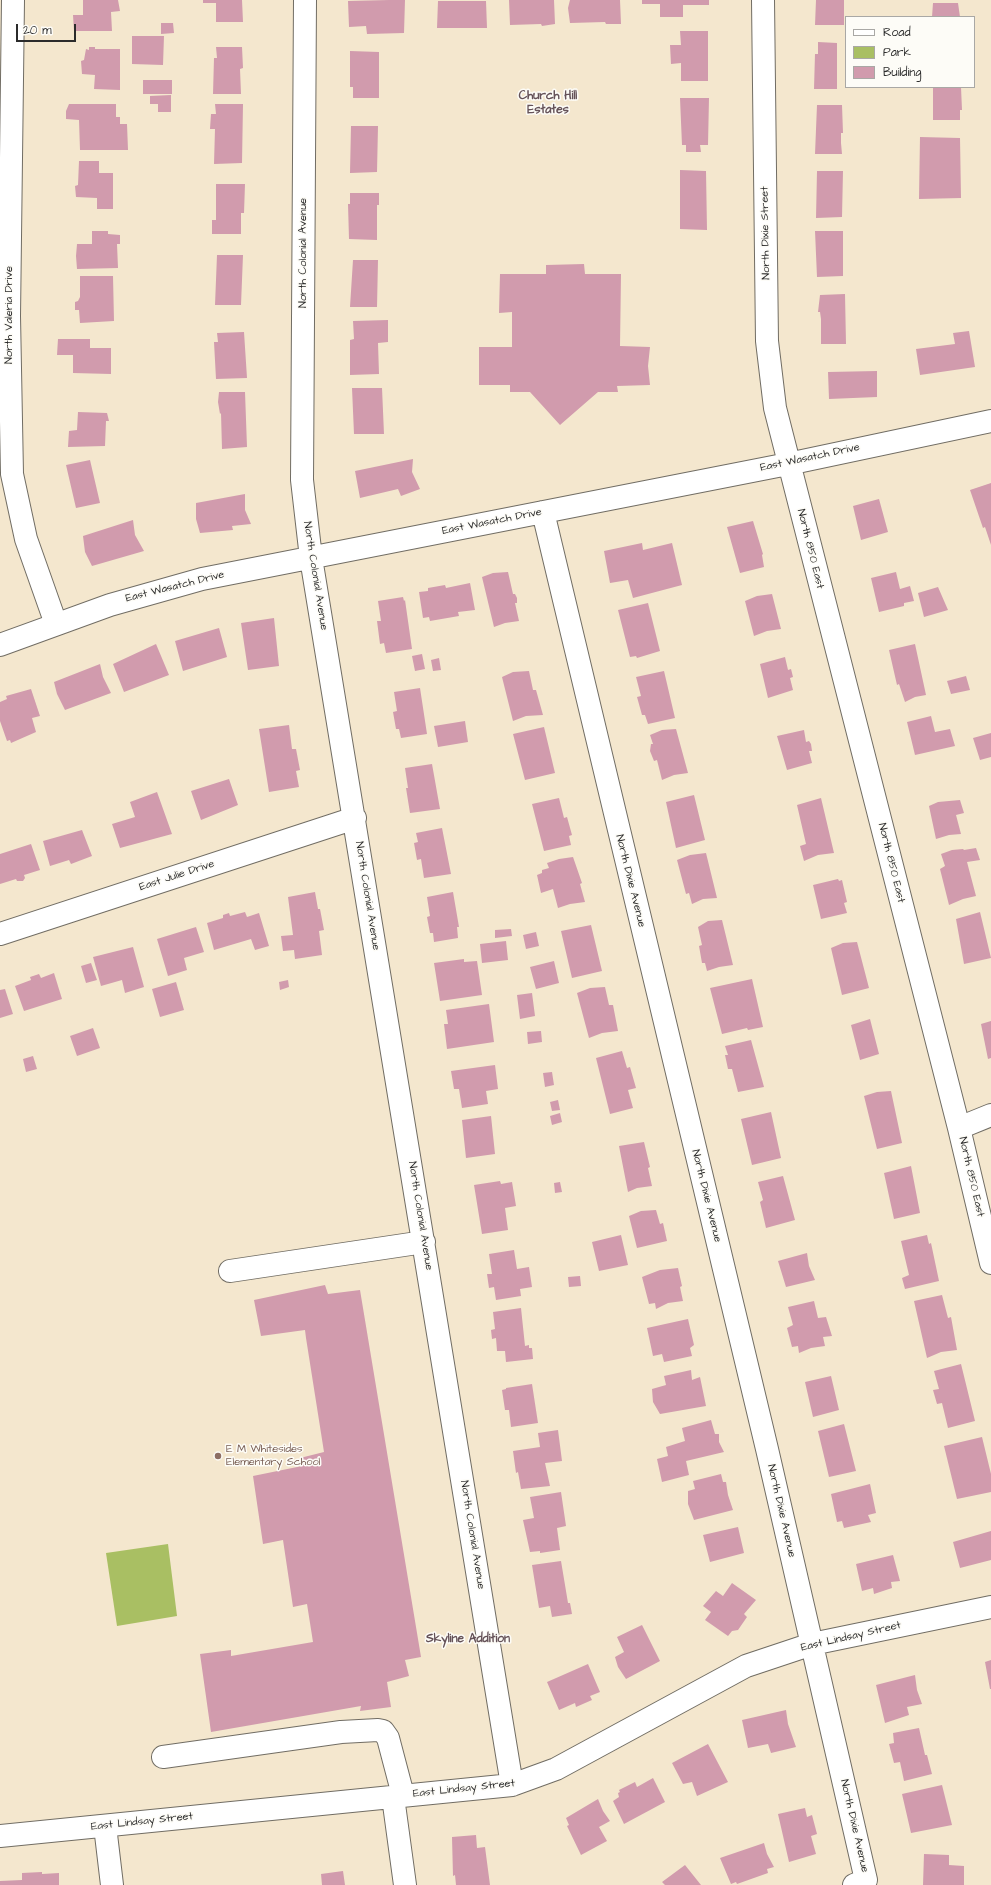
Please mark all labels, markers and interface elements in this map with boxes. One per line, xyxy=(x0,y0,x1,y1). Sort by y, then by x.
scale bar xyxy=(18,16,78,42)
legend xyxy=(845,16,975,88)
text: 20 m xyxy=(23,22,52,39)
text: Road xyxy=(883,24,911,41)
text: Park xyxy=(883,44,911,61)
text: Building xyxy=(883,64,921,81)
district label: Church Hill Estates xyxy=(519,89,577,117)
street label: North Dixie Street xyxy=(759,186,773,280)
street label: North Colonial Avenue xyxy=(297,198,311,308)
street label: North Valeria Drive xyxy=(3,266,17,364)
street label: East Wasatch Drive xyxy=(759,441,861,475)
street label: East Wasatch Drive xyxy=(441,506,543,538)
street label: North 850 East xyxy=(794,508,826,590)
street label: North Colonial Avenue xyxy=(300,521,330,631)
street label: East Wasatch Drive xyxy=(124,568,226,606)
street label: North 850 East xyxy=(875,822,907,904)
street label: North Dixie Avenue xyxy=(612,833,648,929)
street label: North Colonial Avenue xyxy=(352,841,382,951)
street label: East Julie Drive xyxy=(138,858,216,894)
street label: North 850 East xyxy=(955,1136,987,1218)
street label: North Dixie Avenue xyxy=(688,1148,724,1244)
street label: North Colonial Avenue xyxy=(405,1161,435,1271)
place label: E M Whitesides Elementary School xyxy=(226,1443,320,1469)
marker: E M Whitesides Elementary School xyxy=(213,1451,223,1461)
street label: North Dixie Avenue xyxy=(764,1463,798,1559)
street label: North Colonial Avenue xyxy=(457,1480,487,1590)
street label: East Lindsay Street xyxy=(800,1619,902,1655)
district label: Skyline Addition xyxy=(426,1632,510,1646)
street label: East Lindsay Street xyxy=(412,1777,516,1801)
street label: North Dixie Avenue xyxy=(837,1778,871,1874)
street label: East Lindsay Street xyxy=(90,1810,194,1834)

